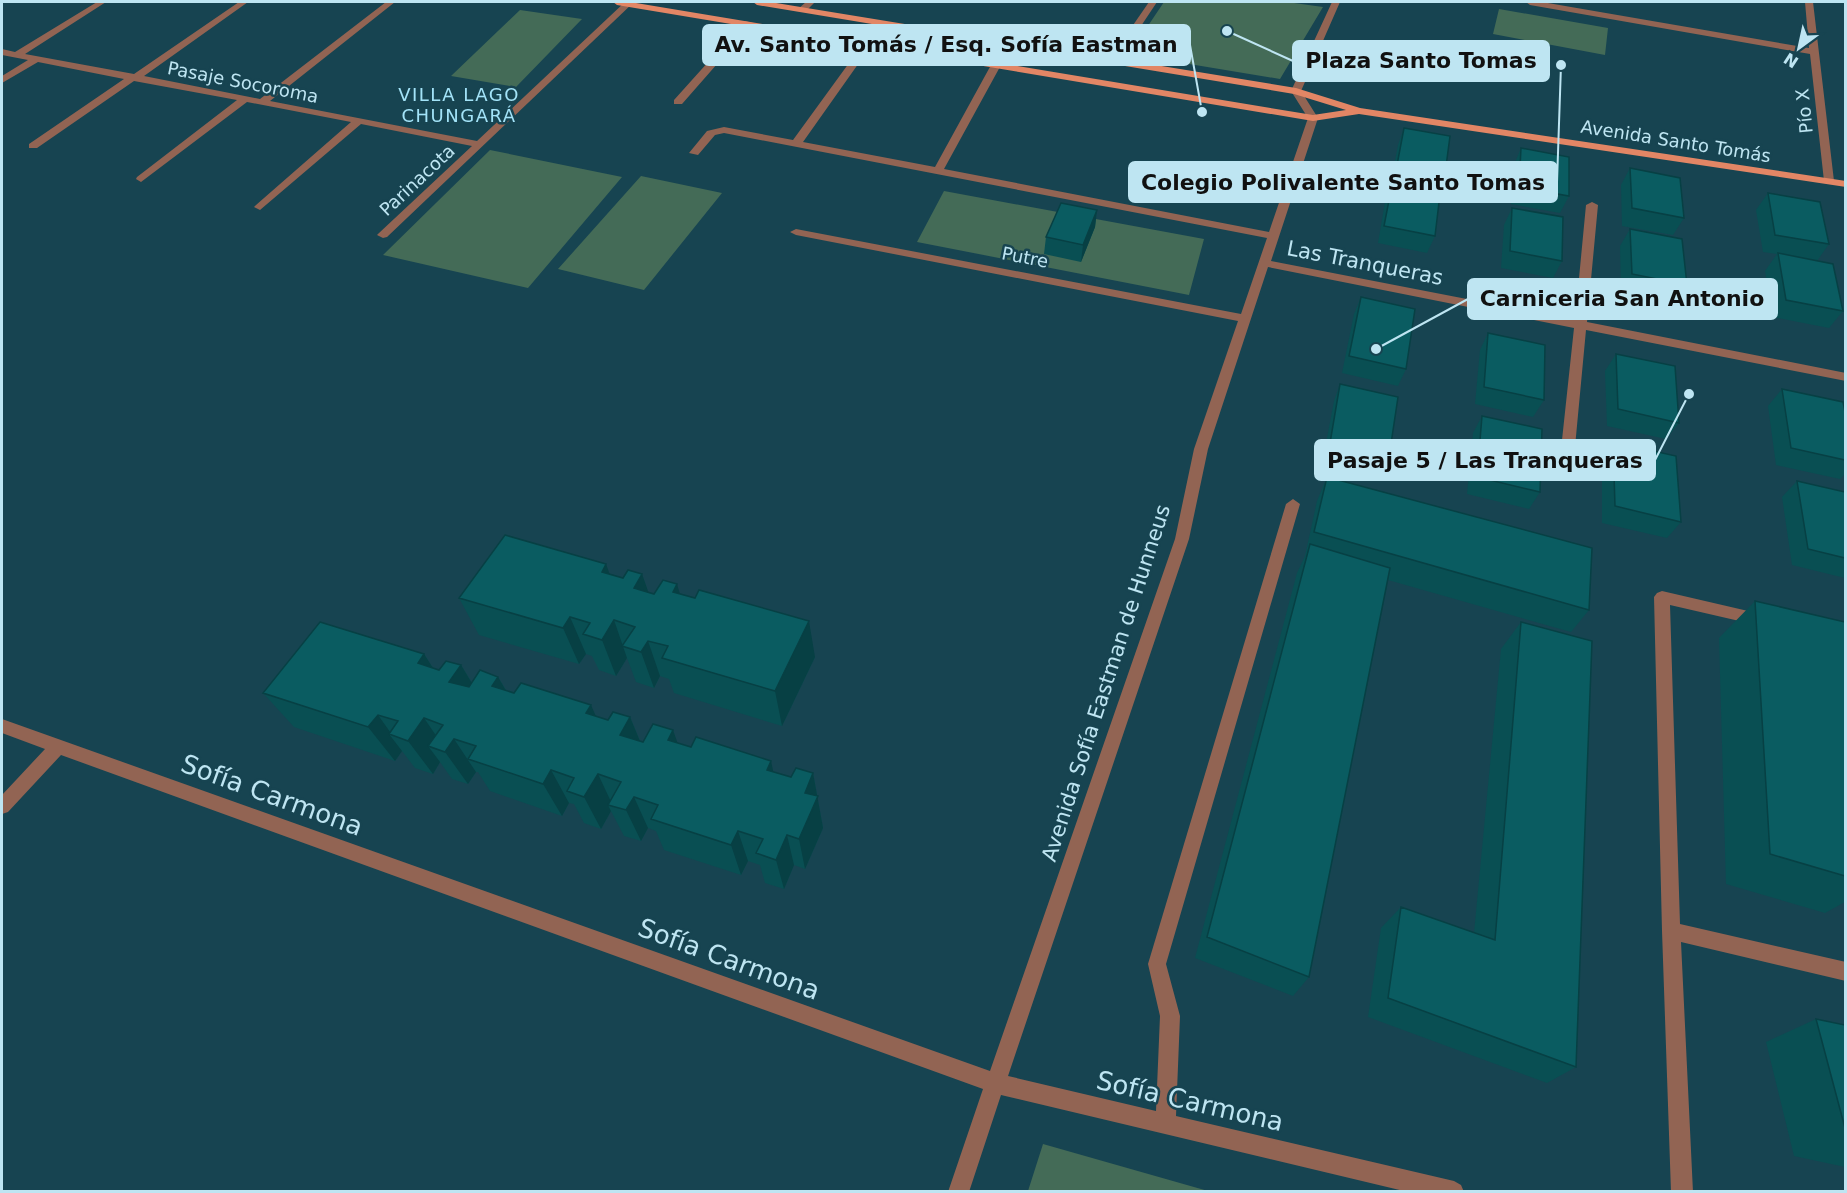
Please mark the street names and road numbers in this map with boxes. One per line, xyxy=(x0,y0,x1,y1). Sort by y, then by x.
street label: Pasaje Socoroma xyxy=(166,57,320,107)
street label: Pío X xyxy=(1791,88,1817,134)
street label: Avenida Santo Tomás xyxy=(1579,116,1773,166)
street label: Parinacota xyxy=(375,140,459,220)
street label: Las Tranqueras xyxy=(1285,236,1445,290)
street label: Putre xyxy=(1000,242,1050,272)
street label: Avenida Sofía Eastman de Hunneus xyxy=(1037,501,1175,865)
street label: Sofía Carmona xyxy=(177,748,367,842)
street label: Sofía Carmona xyxy=(634,912,824,1006)
street label: Sofía Carmona xyxy=(1094,1065,1286,1137)

